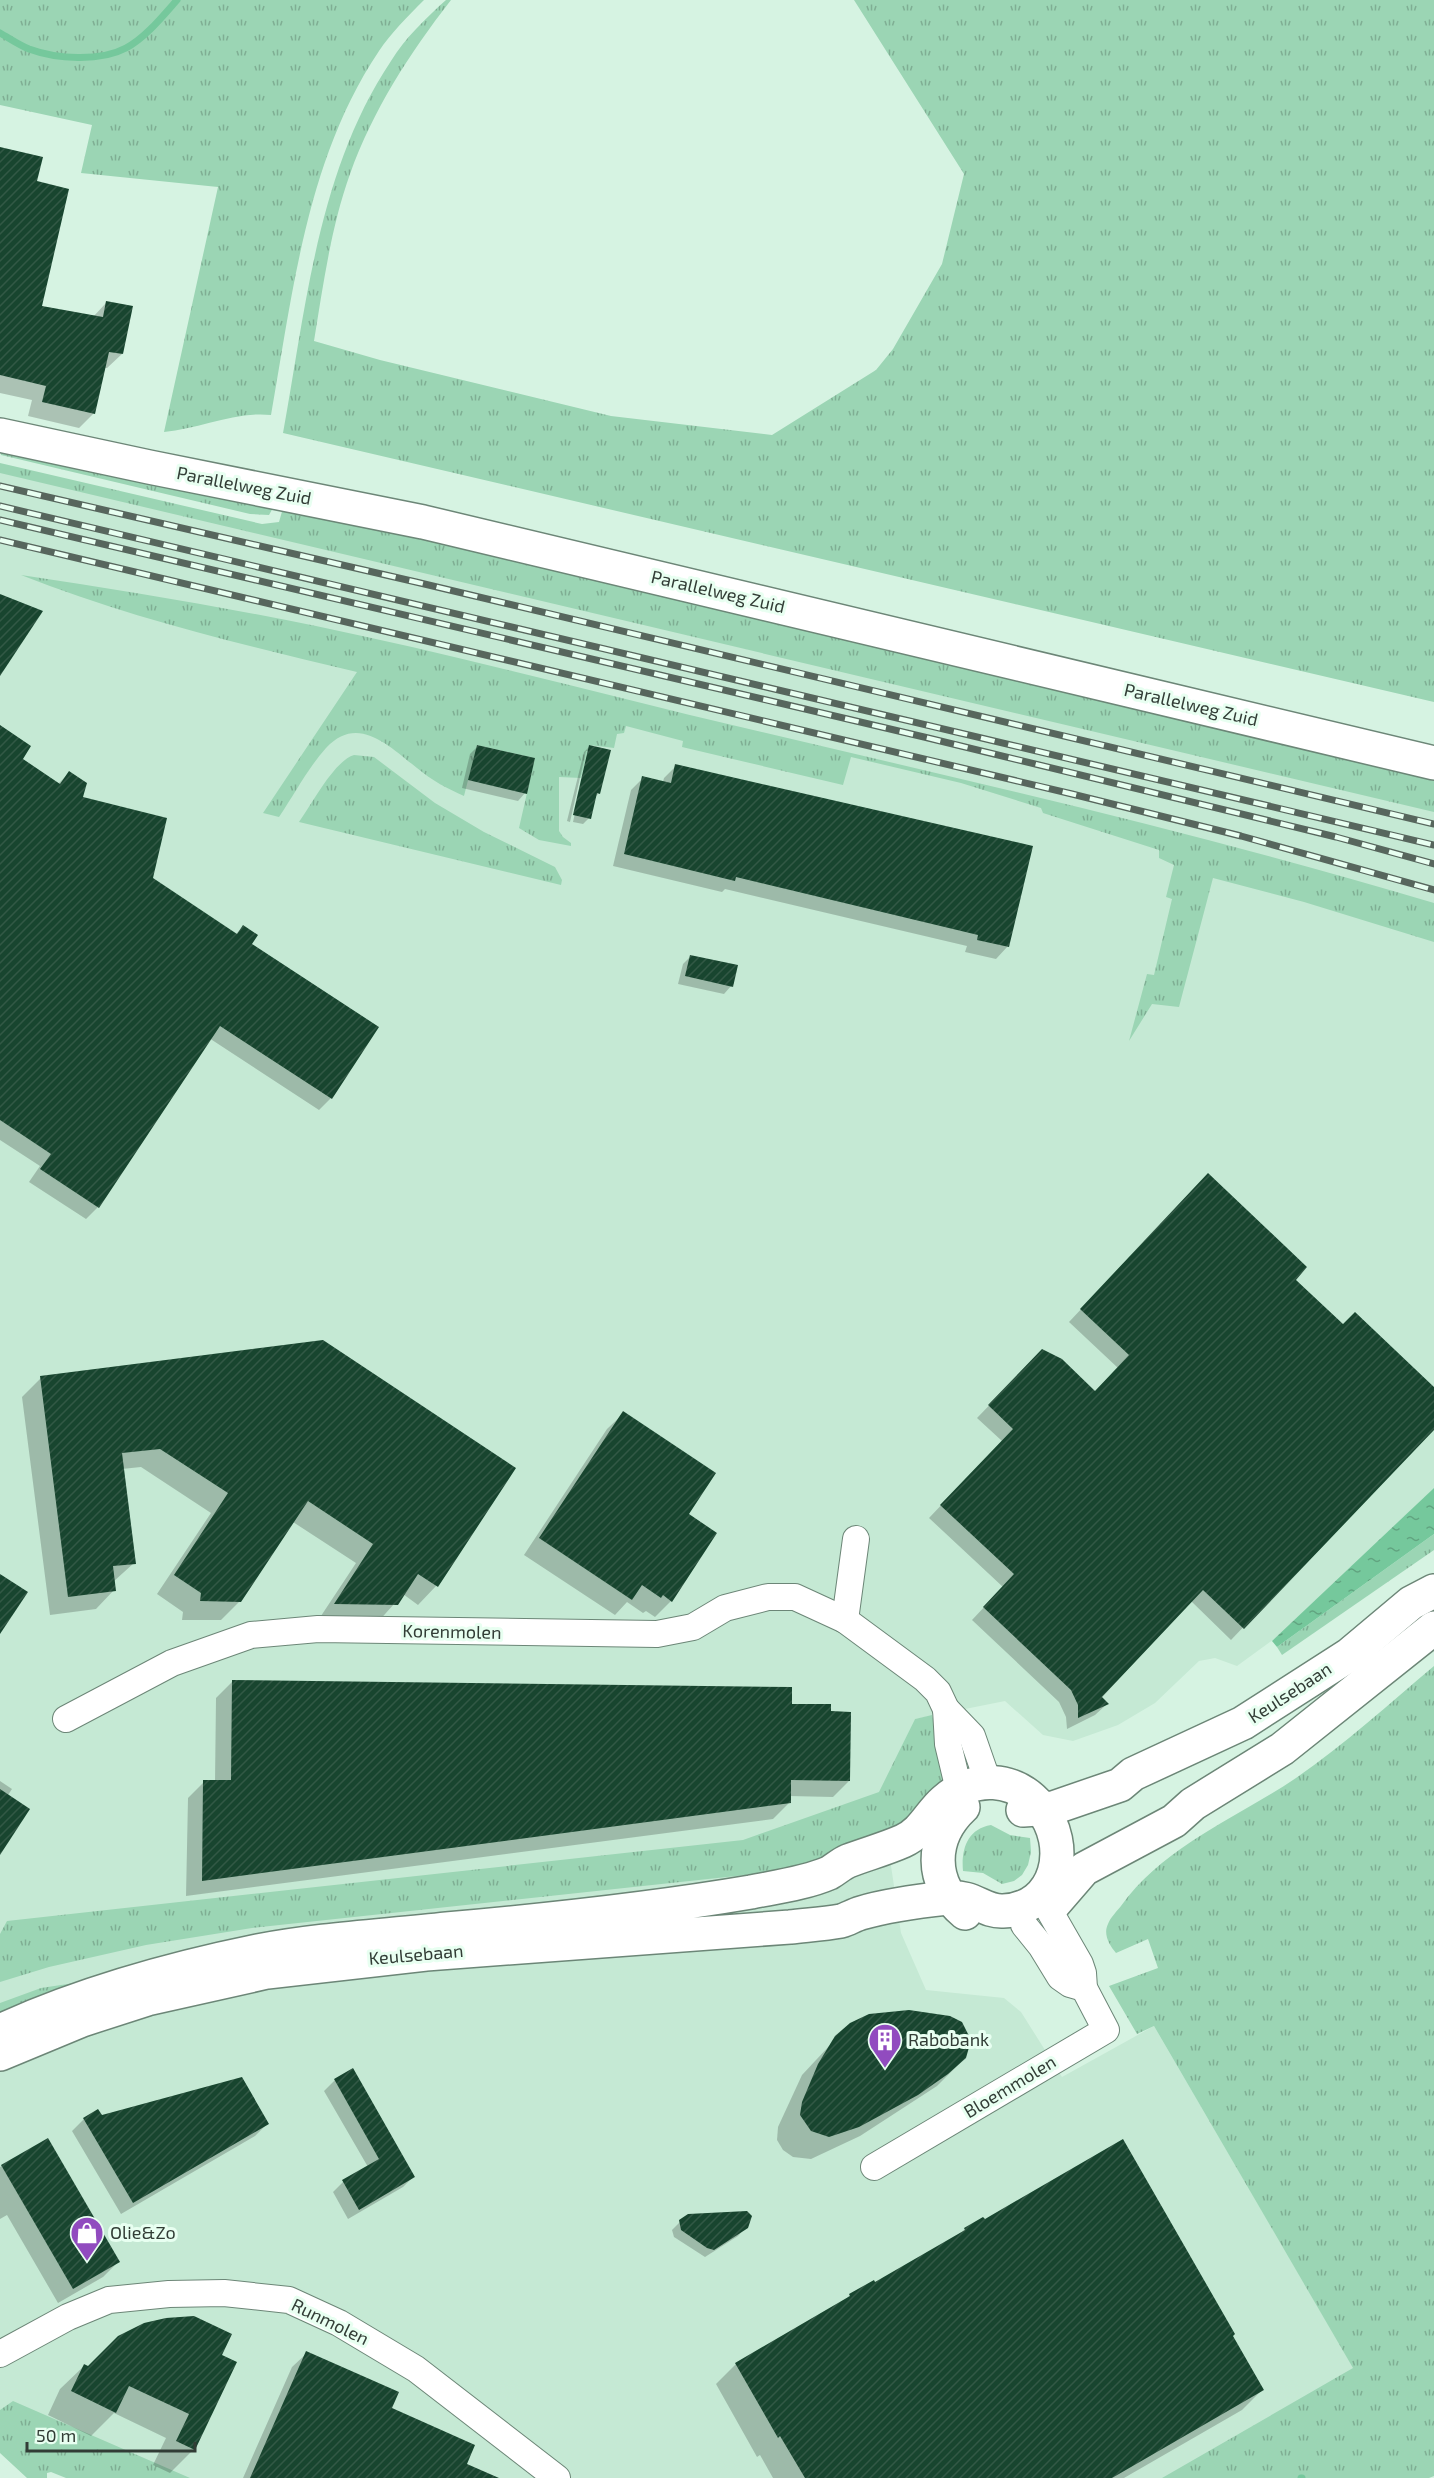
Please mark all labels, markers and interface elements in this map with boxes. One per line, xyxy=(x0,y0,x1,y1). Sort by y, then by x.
street label: Parallelweg Zuid xyxy=(175,461,313,509)
street label: Parallelweg Zuid xyxy=(649,565,787,617)
street label: Parallelweg Zuid xyxy=(1122,678,1260,730)
street label: Korenmolen xyxy=(402,1619,502,1643)
street label: Keulsebaan xyxy=(1244,1657,1335,1727)
street label: Keulsebaan xyxy=(368,1939,464,1969)
building icon: Rabobank xyxy=(867,2022,903,2069)
place label: Rabobank xyxy=(908,2028,989,2050)
street label: Bloemmolen xyxy=(959,2050,1060,2122)
shop icon: Olie&Zo xyxy=(69,2215,105,2262)
place label: Olie&Zo xyxy=(110,2221,176,2243)
street label: Runmolen xyxy=(288,2293,373,2349)
scale bar xyxy=(27,2415,195,2453)
text: 50 m xyxy=(36,2424,76,2446)

